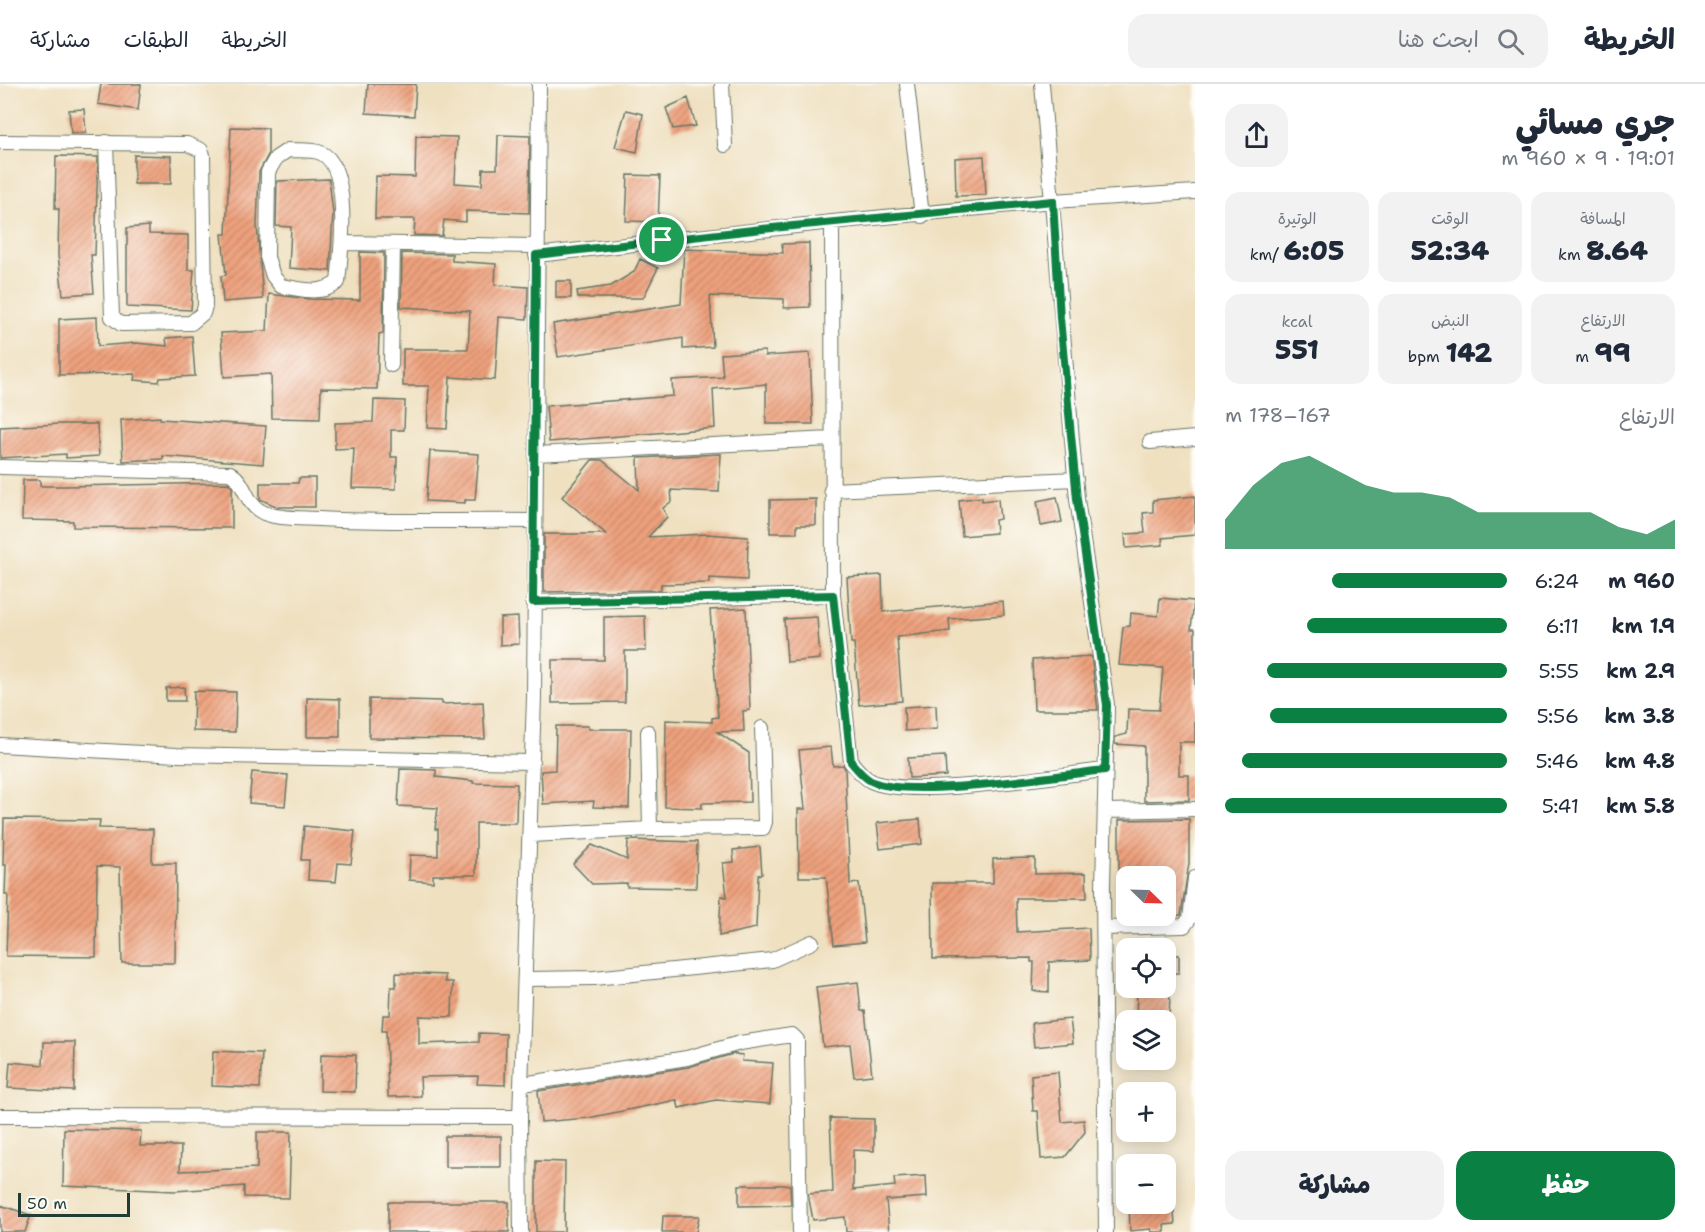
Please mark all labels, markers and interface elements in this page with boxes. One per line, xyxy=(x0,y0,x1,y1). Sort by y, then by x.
search box xyxy=(1128,14,1548,68)
text: الخريطة xyxy=(1584,20,1675,58)
text: ابحث هنا xyxy=(1398,25,1479,54)
icon: search xyxy=(1494,25,1527,58)
text: مشاركة xyxy=(30,26,91,54)
text: الطبقات xyxy=(124,26,189,54)
text: الخريطة xyxy=(222,26,287,54)
text: جري مسائي xyxy=(1516,100,1675,145)
button: share xyxy=(1225,104,1288,167)
text: 19:01 · 9 × 960 m xyxy=(1501,145,1675,171)
text: الوتيرة xyxy=(1278,208,1316,229)
text: الوقت xyxy=(1431,208,1469,229)
text: المسافة xyxy=(1580,208,1626,229)
pin xyxy=(636,214,687,265)
icon: arrive xyxy=(645,223,678,256)
text: 6:05 xyxy=(1283,233,1344,268)
text: 52:34 xyxy=(1411,233,1489,268)
text: 8.64 xyxy=(1586,233,1648,268)
text: /km xyxy=(1250,244,1283,265)
text: km xyxy=(1558,244,1586,265)
text: النبض xyxy=(1431,310,1469,331)
text: الارتفاع xyxy=(1581,310,1625,331)
text: kcal xyxy=(1281,311,1313,332)
text: 551 xyxy=(1275,332,1319,367)
text: 142 xyxy=(1445,335,1492,370)
text: 99 xyxy=(1594,335,1631,370)
text: bpm xyxy=(1408,346,1445,367)
text: m xyxy=(1575,346,1594,367)
text: 167–178 m xyxy=(1225,402,1331,428)
text: الارتفاع xyxy=(1619,404,1675,430)
text: 6:24 xyxy=(1535,568,1579,594)
text: 960 m xyxy=(1608,568,1675,594)
text: 6:11 xyxy=(1546,613,1579,639)
text: 1.9 km xyxy=(1612,613,1675,639)
text: 5:55 xyxy=(1539,658,1579,684)
text: 2.9 km xyxy=(1606,658,1675,684)
text: 5:56 xyxy=(1537,703,1579,729)
text: 3.8 km xyxy=(1604,703,1675,729)
text: 5:46 xyxy=(1536,748,1579,774)
text: 4.8 km xyxy=(1605,748,1675,774)
text: 5:41 xyxy=(1542,793,1579,819)
text: 5.8 km xyxy=(1606,793,1675,819)
north arrow xyxy=(1116,866,1176,926)
map controls xyxy=(1116,866,1176,1214)
button: locate xyxy=(1116,938,1176,998)
button: layers xyxy=(1116,1010,1176,1070)
button: + xyxy=(1116,1082,1176,1142)
button: مشاركة xyxy=(1225,1151,1444,1220)
button: حفظ xyxy=(1456,1151,1675,1220)
button: − xyxy=(1116,1154,1176,1214)
scale bar xyxy=(18,1190,130,1218)
text: 50 m xyxy=(27,1193,67,1214)

